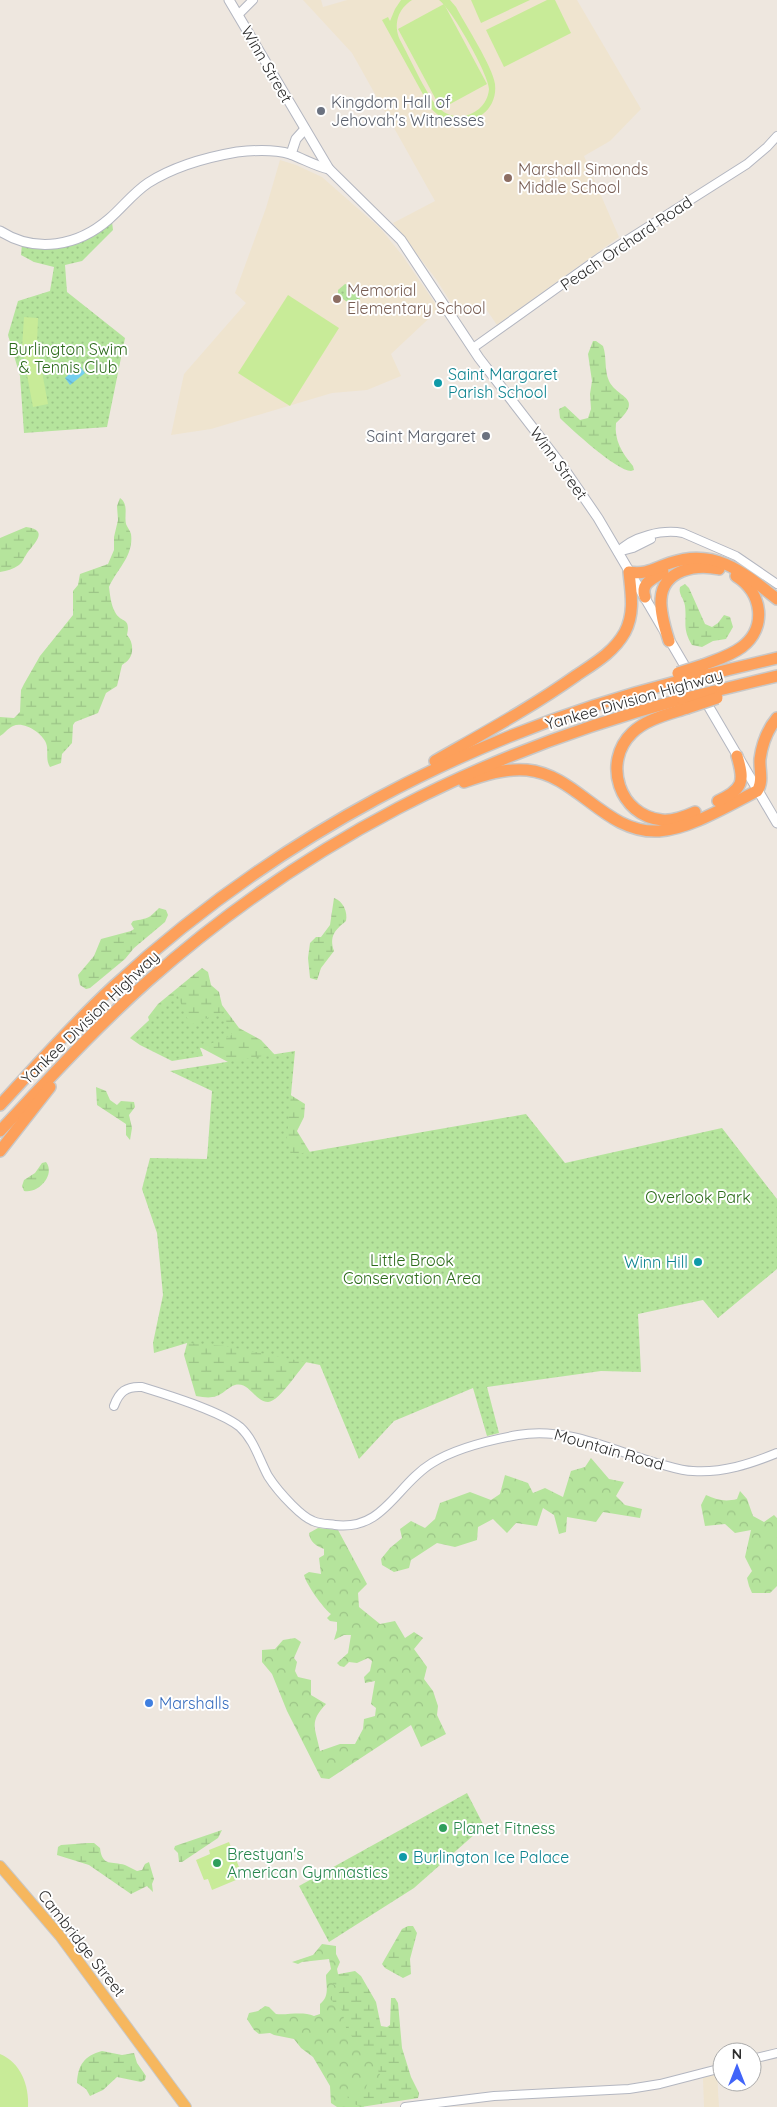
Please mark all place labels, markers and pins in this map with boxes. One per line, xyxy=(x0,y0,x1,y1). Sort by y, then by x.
place label: Kingdom Hall of Jehovah's Witnesses xyxy=(331,92,484,130)
marker: Kingdom Hall of Jehovah's Witnesses xyxy=(315,105,327,117)
place label: Marshall Simonds Middle School xyxy=(518,159,648,197)
marker: Marshall Simonds Middle School xyxy=(502,172,514,184)
place label: Memorial Elementary School xyxy=(347,280,486,318)
marker: Memorial Elementary School xyxy=(331,293,343,305)
place label: Saint Margaret Parish School xyxy=(448,364,558,402)
marker: Saint Margaret Parish School xyxy=(432,377,444,389)
place label: Saint Margaret xyxy=(366,426,476,446)
marker: Saint Margaret xyxy=(480,430,492,442)
place label: Winn Hill xyxy=(624,1252,688,1272)
marker: Winn Hill xyxy=(692,1256,704,1268)
place label: Marshalls xyxy=(159,1693,229,1713)
marker: Marshalls xyxy=(143,1697,155,1709)
place label: Planet Fitness xyxy=(453,1818,555,1838)
marker: Planet Fitness xyxy=(437,1822,449,1834)
place label: Brestyan's American Gymnastics xyxy=(227,1844,388,1882)
place label: Burlington Ice Palace xyxy=(413,1847,569,1867)
marker: Burlington Ice Palace xyxy=(397,1851,409,1863)
marker: Brestyan's American Gymnastics xyxy=(211,1857,223,1869)

